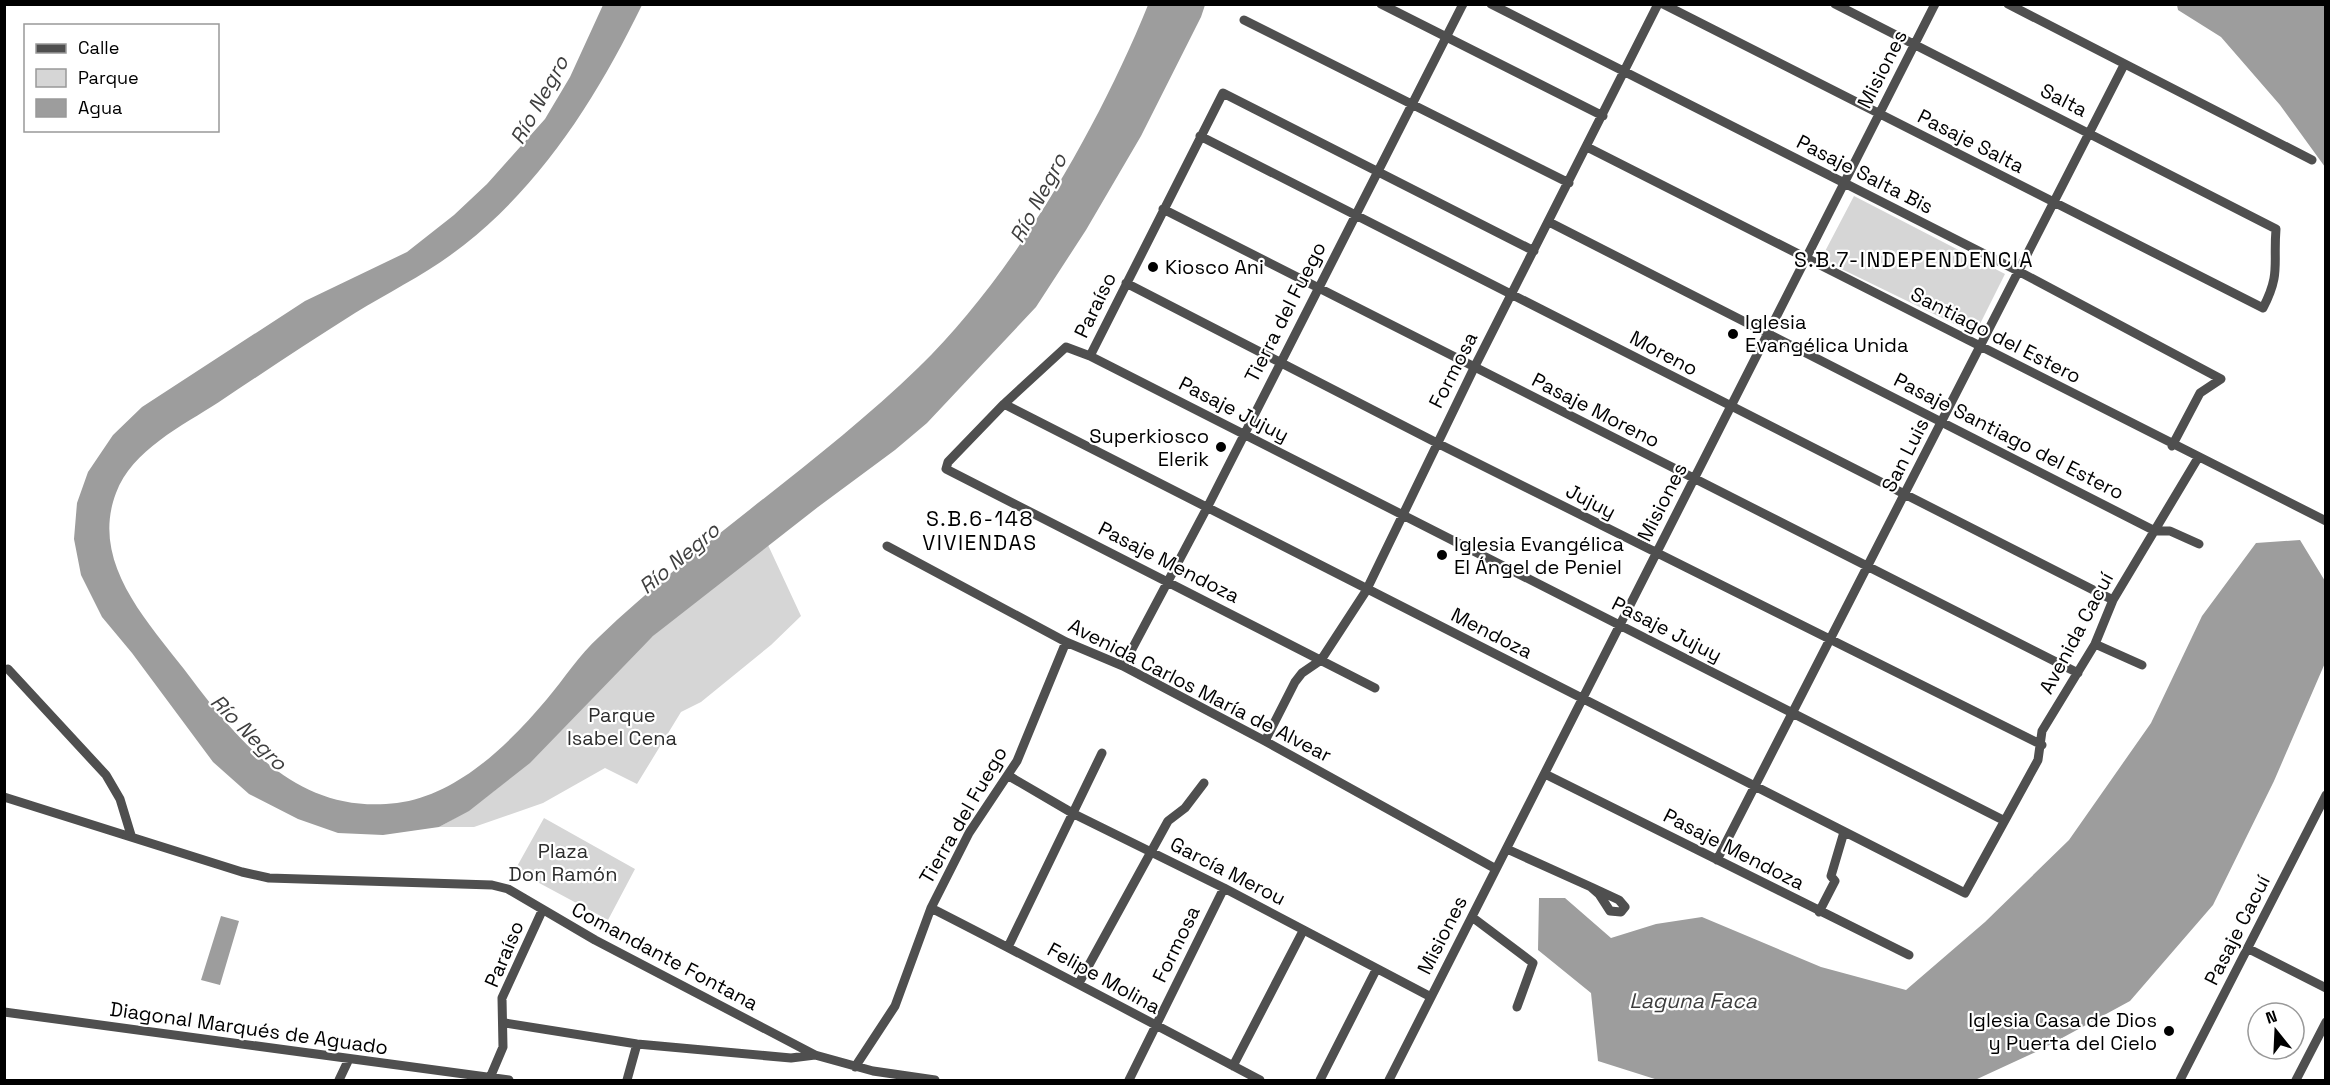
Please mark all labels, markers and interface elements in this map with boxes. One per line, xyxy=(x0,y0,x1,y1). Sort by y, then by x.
legend xyxy=(24,24,219,132)
street label: Misiones xyxy=(1851,25,1913,113)
text: Calle xyxy=(78,36,119,59)
water label: Río Negro xyxy=(504,50,575,149)
text: Parque xyxy=(78,66,139,89)
street label: Salta xyxy=(2036,77,2092,123)
text: Agua xyxy=(78,96,122,119)
street label: Pasaje Salta xyxy=(1913,103,2029,179)
street label: Pasaje Salta Bis xyxy=(1792,128,1938,220)
water label: Río Negro xyxy=(1003,148,1073,247)
street label: Tierra del Fuego xyxy=(1238,237,1332,387)
district label: S.B.7-INDEPENDENCIA xyxy=(1794,246,2034,273)
place label: Kiosco Ani xyxy=(1165,254,1264,280)
marker: Kiosco Ani xyxy=(1146,260,1160,274)
street label: Paraíso xyxy=(1068,268,1122,342)
street label: Santiago del Estero xyxy=(1906,281,2086,389)
place label: Iglesia Evangélica Unida xyxy=(1745,309,1908,358)
street label: Moreno xyxy=(1626,324,1702,382)
marker: Iglesia Evangélica Unida xyxy=(1726,327,1740,341)
street label: Formosa xyxy=(1423,328,1483,412)
street label: Pasaje Moreno xyxy=(1528,367,1664,453)
street label: Pasaje Santiago del Estero xyxy=(1889,367,2129,505)
street label: Pasaje Jujuy xyxy=(1175,370,1293,448)
street label: San Luis xyxy=(1875,414,1935,496)
place label: Superkiosco Elerik xyxy=(1089,423,1209,472)
marker: Superkiosco Elerik xyxy=(1214,440,1228,454)
street label: Misiones xyxy=(1631,458,1693,546)
street label: Jujuy xyxy=(1561,477,1621,525)
district label: S.B.6-148 VIVIENDAS xyxy=(922,505,1038,556)
street label: Pasaje Mendoza xyxy=(1094,515,1244,609)
water label: Río Negro xyxy=(633,516,726,600)
place label: Iglesia Evangélica El Ángel de Peniel xyxy=(1454,531,1624,580)
marker: Iglesia Evangélica El Ángel de Peniel xyxy=(1435,548,1449,562)
street label: Avenida Cacuí xyxy=(2033,568,2119,698)
street label: Pasaje Jujuy xyxy=(1608,590,1726,668)
street label: Mendoza xyxy=(1447,601,1537,665)
street label: Avenida Carlos María de Alvear xyxy=(1064,612,1336,768)
water label: Río Negro xyxy=(205,688,294,777)
park label: Parque Isabel Cena xyxy=(567,702,677,751)
street label: Tierra del Fuego xyxy=(913,742,1013,888)
street label: Pasaje Mendoza xyxy=(1659,802,1809,896)
street label: García Merou xyxy=(1166,831,1290,911)
park label: Plaza Don Ramón xyxy=(509,838,617,887)
street label: Pasaje Cacuí xyxy=(2198,870,2276,989)
street label: Misiones xyxy=(1411,891,1473,979)
street label: Comandante Fontana xyxy=(567,896,763,1016)
street label: Formosa xyxy=(1146,901,1206,987)
street label: Paraíso xyxy=(478,917,530,991)
street label: Felipe Molina xyxy=(1043,936,1165,1020)
water label: Laguna Faca xyxy=(1629,987,1758,1014)
street label: Diagonal Marqués de Aguado xyxy=(108,996,390,1060)
north arrow xyxy=(2246,1001,2306,1061)
text: N xyxy=(2263,1006,2280,1029)
place label: Iglesia Casa de Dios y Puerta del Cielo xyxy=(1968,1007,2157,1056)
marker: Iglesia Casa de Dios y Puerta del Cielo xyxy=(2162,1024,2176,1038)

